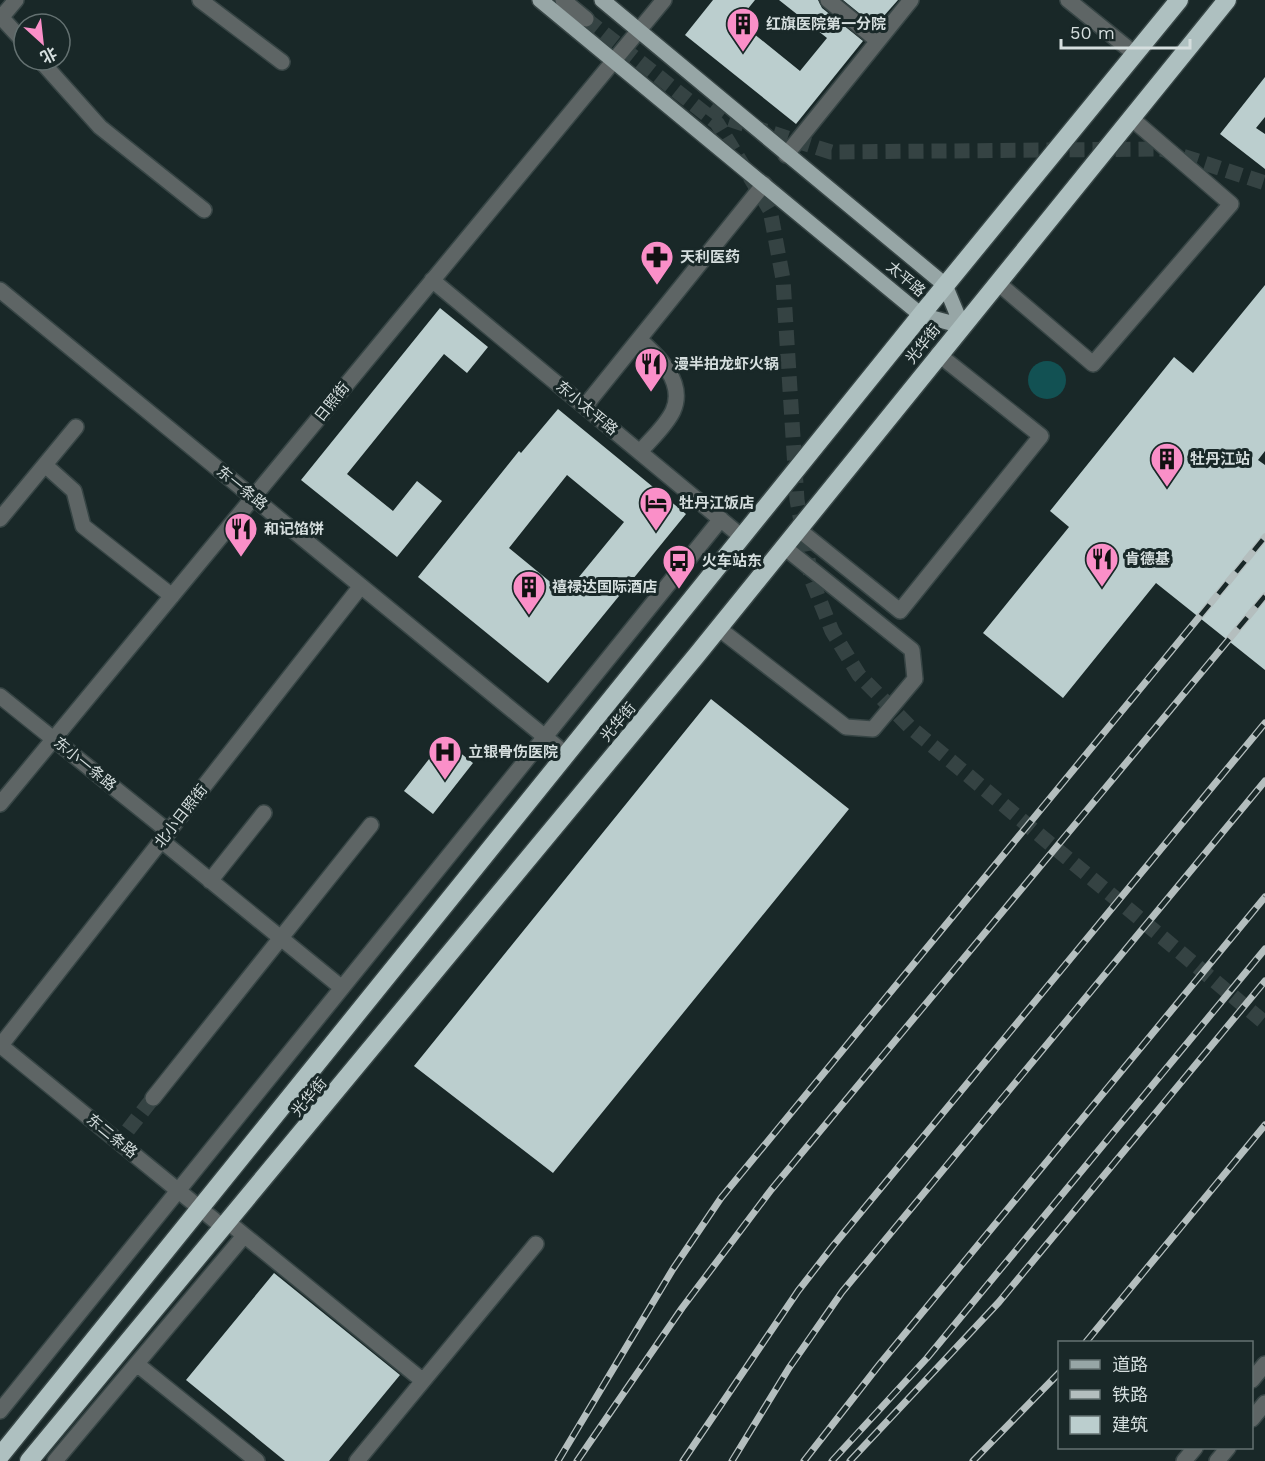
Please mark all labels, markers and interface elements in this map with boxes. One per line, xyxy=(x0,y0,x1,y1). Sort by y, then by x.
building icon: 红旗医院第一分院 xyxy=(725,6,761,53)
north arrow xyxy=(12,12,72,72)
scale bar xyxy=(1061,12,1190,50)
place label: 红旗医院第一分院 xyxy=(766,15,886,33)
text: 50 m xyxy=(1070,22,1115,43)
text: 北 xyxy=(37,43,60,67)
pharmacy icon: 天利医药 xyxy=(639,239,675,286)
place label: 天利医药 xyxy=(680,248,740,266)
street label: 太平路 xyxy=(883,258,929,300)
street label: 光华街 xyxy=(902,321,944,367)
restaurant icon: 漫半拍龙虾火锅 xyxy=(633,346,669,393)
place label: 漫半拍龙虾火锅 xyxy=(674,355,779,373)
street label: 东小太平路 xyxy=(552,377,622,439)
street label: 日照街 xyxy=(311,379,353,425)
building icon: 牡丹江站 xyxy=(1149,441,1185,488)
place label: 牡丹江站 xyxy=(1190,450,1250,468)
street label: 东一条路 xyxy=(213,462,271,514)
hotel icon: 牡丹江饭店 xyxy=(638,485,674,532)
place label: 牡丹江饭店 xyxy=(679,494,754,512)
restaurant icon: 和记馅饼 xyxy=(223,511,259,558)
place label: 和记馅饼 xyxy=(264,520,324,538)
restaurant icon: 肯德基 xyxy=(1084,541,1120,588)
bus stop icon: 火车站东 xyxy=(661,543,697,590)
place label: 肯德基 xyxy=(1125,550,1170,568)
place label: 火车站东 xyxy=(702,552,762,570)
building icon: 禧禄达国际酒店 xyxy=(511,569,547,616)
place label: 禧禄达国际酒店 xyxy=(552,578,657,596)
street label: 光华街 xyxy=(597,699,639,745)
street label: 东小一条路 xyxy=(50,733,120,795)
hospital icon: 立银骨伤医院 xyxy=(427,734,463,781)
place label: 立银骨伤医院 xyxy=(468,743,558,761)
street label: 北小日照街 xyxy=(151,781,211,851)
street label: 光华街 xyxy=(288,1074,330,1120)
street label: 东二条路 xyxy=(83,1110,141,1162)
legend xyxy=(1058,1341,1253,1449)
text: 道路 xyxy=(1112,1354,1148,1375)
text: 铁路 xyxy=(1112,1384,1148,1405)
text: 建筑 xyxy=(1112,1414,1148,1435)

